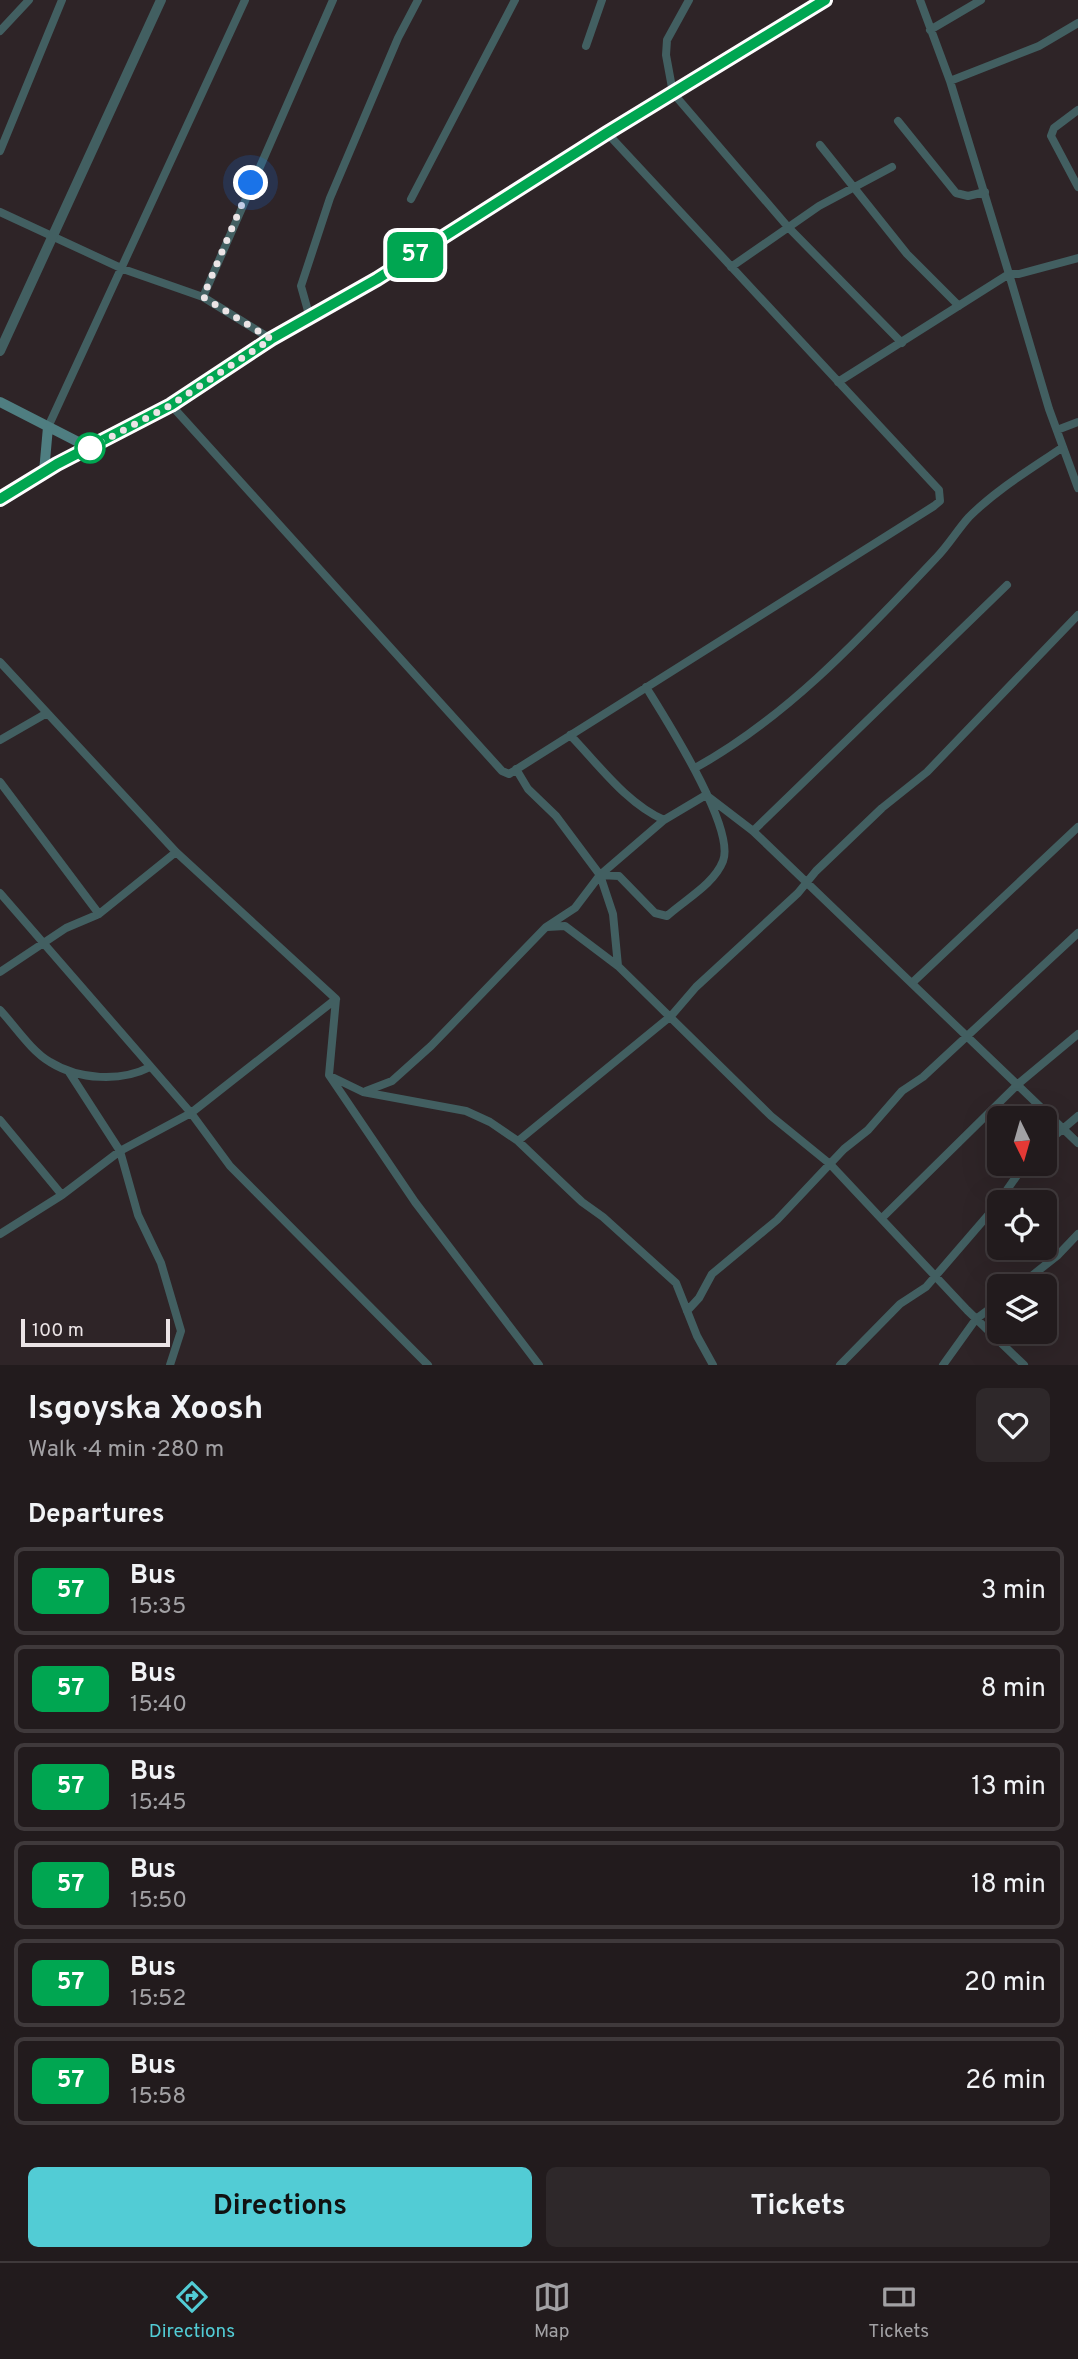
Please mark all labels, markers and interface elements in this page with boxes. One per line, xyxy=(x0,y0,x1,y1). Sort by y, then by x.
your location xyxy=(233,165,268,200)
line badge: 57 xyxy=(384,232,446,278)
text: 57 xyxy=(401,240,429,270)
unlabelled marker xyxy=(75,433,105,463)
north arrow xyxy=(987,1106,1057,1176)
map controls xyxy=(987,1106,1057,1344)
button: locate xyxy=(987,1190,1057,1260)
button: layers xyxy=(987,1274,1057,1344)
scale bar xyxy=(21,1316,170,1348)
text: 100 m xyxy=(32,1319,84,1343)
button: heart xyxy=(976,1388,1050,1462)
text: Isgoyska Xoosh xyxy=(28,1389,263,1431)
text: Walk · 4 min · 280 m xyxy=(28,1436,224,1465)
text: Departures xyxy=(28,1499,165,1532)
text: Bus xyxy=(130,1560,176,1593)
text: 3 min xyxy=(981,1575,1046,1608)
text: 57 xyxy=(57,1576,84,1606)
text: 15:35 xyxy=(130,1593,186,1622)
text: Bus xyxy=(130,1658,176,1691)
text: 8 min xyxy=(981,1673,1046,1706)
text: 57 xyxy=(57,1674,84,1704)
text: 15:40 xyxy=(130,1691,187,1720)
text: Bus xyxy=(130,1756,176,1789)
text: 13 min xyxy=(971,1771,1046,1804)
text: 57 xyxy=(57,1772,84,1802)
text: 15:45 xyxy=(130,1789,187,1818)
text: Bus xyxy=(130,1854,176,1887)
text: 18 min xyxy=(971,1869,1046,1902)
text: 57 xyxy=(57,1870,84,1900)
text: 15:50 xyxy=(130,1887,187,1916)
text: Bus xyxy=(130,1952,176,1985)
text: 20 min xyxy=(964,1967,1046,2000)
text: 57 xyxy=(57,1968,84,1998)
text: 15:52 xyxy=(130,1985,186,2014)
text: Bus xyxy=(130,2050,176,2083)
text: 26 min xyxy=(965,2065,1046,2098)
text: 57 xyxy=(57,2066,84,2096)
text: 15:58 xyxy=(130,2083,186,2112)
button: Directions xyxy=(28,2167,532,2247)
button: Tickets xyxy=(546,2167,1050,2247)
tab: Directions xyxy=(149,2278,235,2344)
tab: Map xyxy=(533,2278,571,2344)
tab: Tickets xyxy=(868,2278,929,2344)

